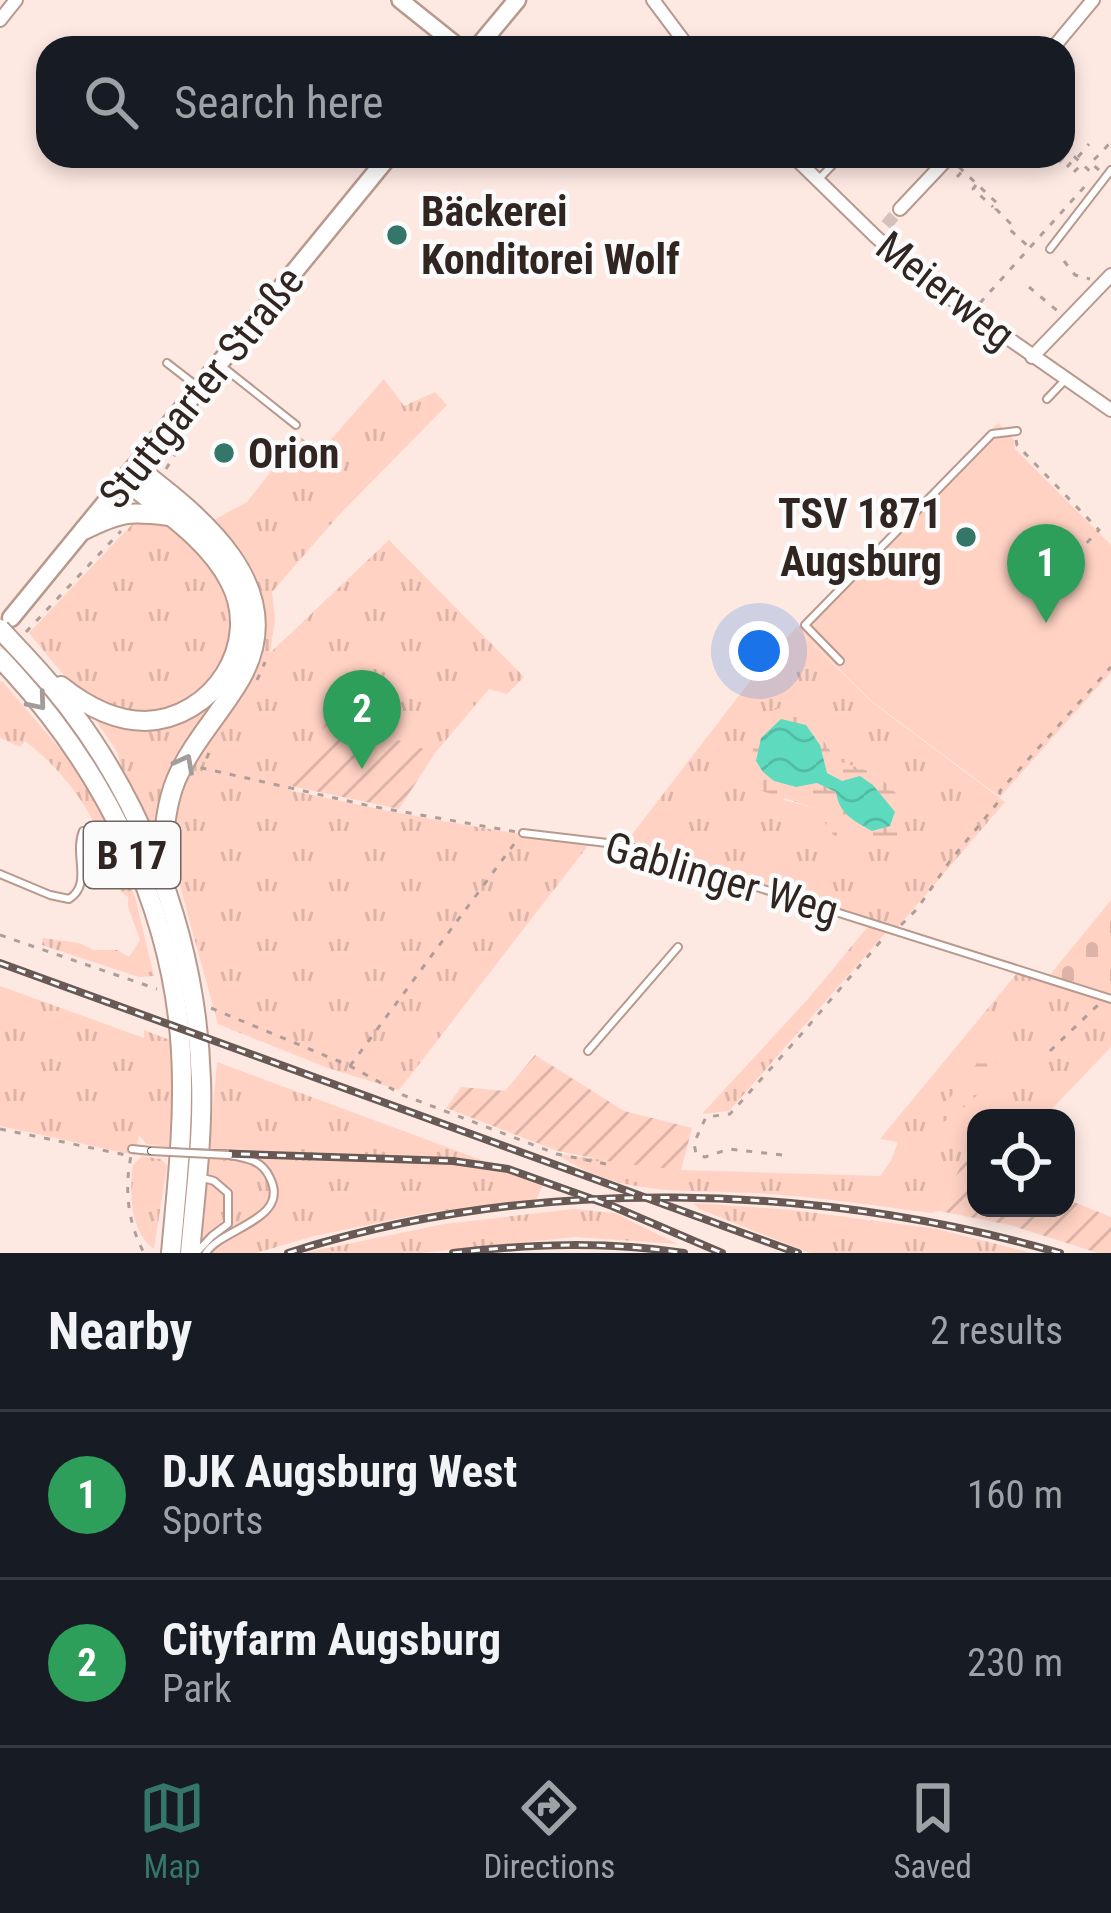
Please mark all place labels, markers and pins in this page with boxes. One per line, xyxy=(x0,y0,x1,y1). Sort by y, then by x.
place label: Bäckerei Konditorei Wolf xyxy=(421,187,680,284)
marker: Bäckerei Konditorei Wolf xyxy=(384,222,410,248)
place label: Orion xyxy=(248,429,339,478)
marker: Orion xyxy=(211,440,237,466)
place label: TSV 1871 Augsburg xyxy=(778,489,942,586)
marker: TSV 1871 Augsburg xyxy=(953,524,979,550)
pin: 1 xyxy=(1007,524,1085,623)
pin: 2 xyxy=(323,670,401,769)

